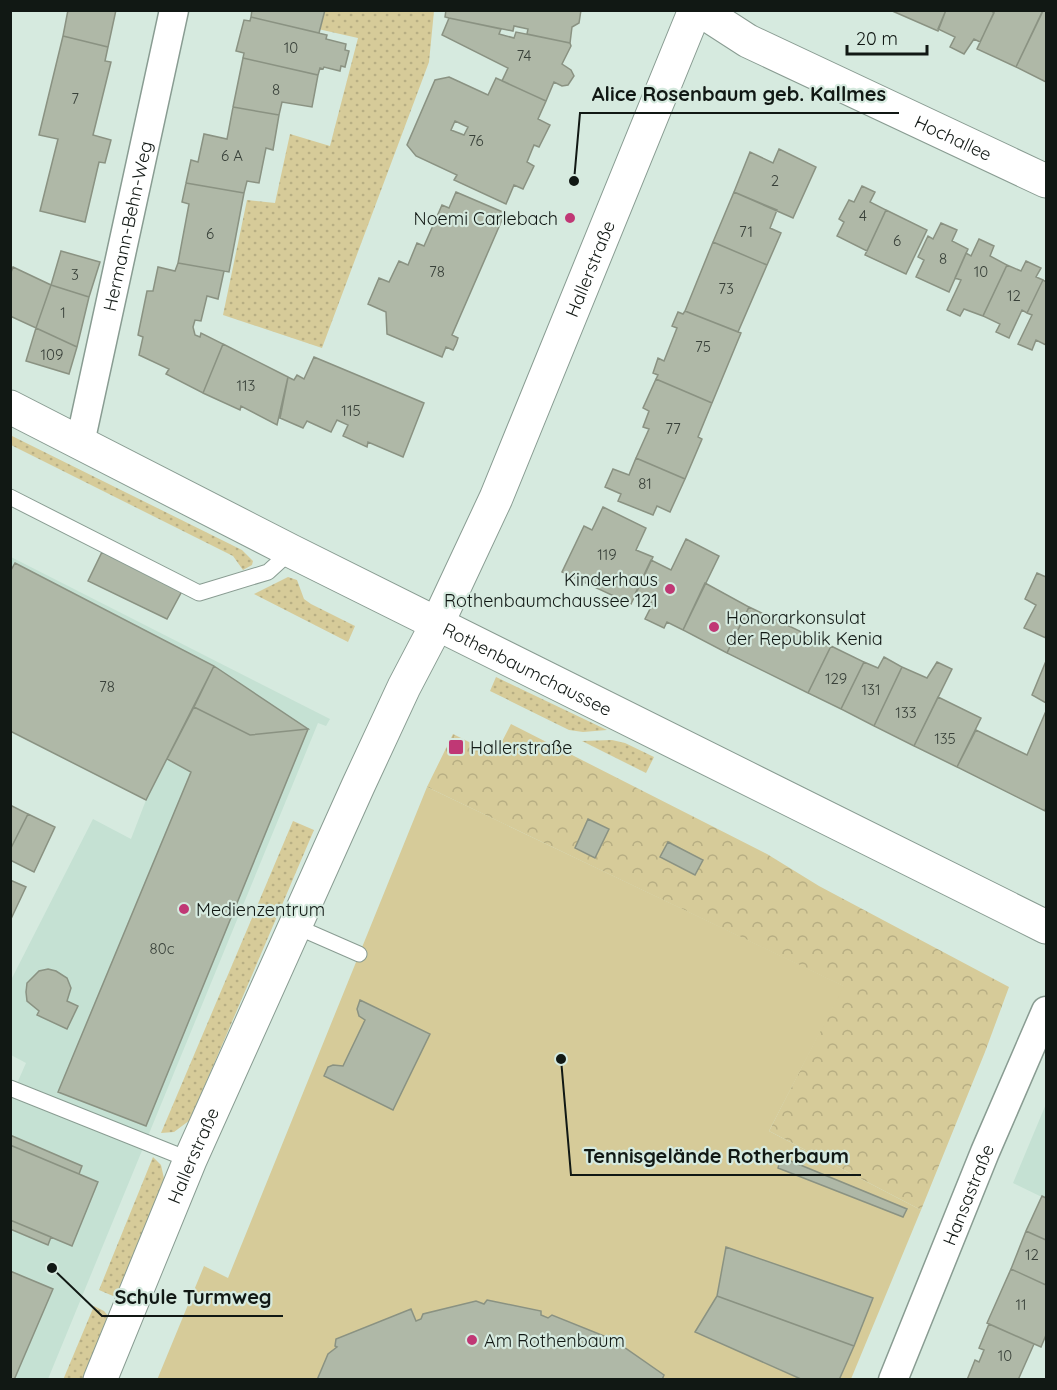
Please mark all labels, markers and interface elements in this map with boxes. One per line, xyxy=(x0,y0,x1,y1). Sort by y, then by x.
scale bar xyxy=(847,18,926,56)
text: 20 m xyxy=(856,27,898,50)
house number: 10 xyxy=(284,38,298,57)
house number: 74 xyxy=(516,46,532,65)
callout: Alice Rosenbaum geb. Kallmes xyxy=(580,75,899,113)
house number: 8 xyxy=(272,80,280,99)
text: Alice Rosenbaum geb. Kallmes xyxy=(592,81,886,106)
house number: 7 xyxy=(71,89,79,108)
street label: Hochallee xyxy=(911,109,996,165)
house number: 76 xyxy=(468,131,484,150)
street label: Hermann-Behn-Weg xyxy=(97,139,157,313)
house number: 6 A xyxy=(221,146,243,165)
house number: 2 xyxy=(771,171,779,190)
house number: 4 xyxy=(859,206,867,225)
place label: Noemi Carlebach xyxy=(414,207,558,230)
marker: Noemi Carlebach xyxy=(563,211,577,225)
street label: Hallerstraße xyxy=(560,217,620,320)
house number: 71 xyxy=(739,222,753,241)
house number: 6 xyxy=(206,224,214,243)
house number: 6 xyxy=(893,231,901,250)
house number: 8 xyxy=(939,249,947,268)
house number: 78 xyxy=(429,262,445,281)
house number: 10 xyxy=(974,262,988,281)
house number: 3 xyxy=(71,265,79,284)
house number: 73 xyxy=(718,279,734,298)
house number: 12 xyxy=(1007,286,1021,305)
house number: 1 xyxy=(60,303,66,322)
house number: 75 xyxy=(695,337,711,356)
house number: 109 xyxy=(41,345,63,364)
house number: 113 xyxy=(237,376,256,395)
house number: 115 xyxy=(341,401,361,420)
house number: 77 xyxy=(665,419,681,438)
house number: 81 xyxy=(638,474,652,493)
house number: 119 xyxy=(597,545,617,564)
place label: Kinderhaus Rothenbaumchaussee 121 xyxy=(444,568,658,612)
marker: Kinderhaus Rothenbaumchaussee 121 xyxy=(663,582,677,596)
place label: Honorarkonsulat der Republik Kenia xyxy=(726,606,883,650)
street label: Rothenbaumchaussee xyxy=(439,617,616,721)
marker: Honorarkonsulat der Republik Kenia xyxy=(707,620,721,634)
house number: 129 xyxy=(825,669,847,688)
house number: 78 xyxy=(99,677,115,696)
house number: 131 xyxy=(862,680,880,699)
house number: 133 xyxy=(895,703,917,722)
house number: 135 xyxy=(934,729,956,748)
place label: Hallerstraße xyxy=(470,736,572,759)
marker: Hallerstraße xyxy=(447,738,465,756)
place label: Medienzentrum xyxy=(196,898,325,921)
marker: Medienzentrum xyxy=(177,902,191,916)
house number: 80c xyxy=(150,939,175,958)
street label: Hallerstraße xyxy=(162,1104,224,1207)
callout: Tennisgelände Rotherbaum xyxy=(571,1137,861,1175)
street label: Hansastraße xyxy=(937,1140,999,1248)
text: Tennisgelände Rotherbaum xyxy=(583,1143,849,1168)
house number: 12 xyxy=(1025,1245,1039,1264)
callout: Schule Turmweg xyxy=(102,1278,283,1316)
text: Schule Turmweg xyxy=(114,1284,272,1309)
house number: 11 xyxy=(1015,1295,1027,1314)
place label: Am Rothenbaum xyxy=(484,1329,625,1352)
marker: Am Rothenbaum xyxy=(465,1333,479,1347)
house number: 10 xyxy=(998,1346,1012,1365)

